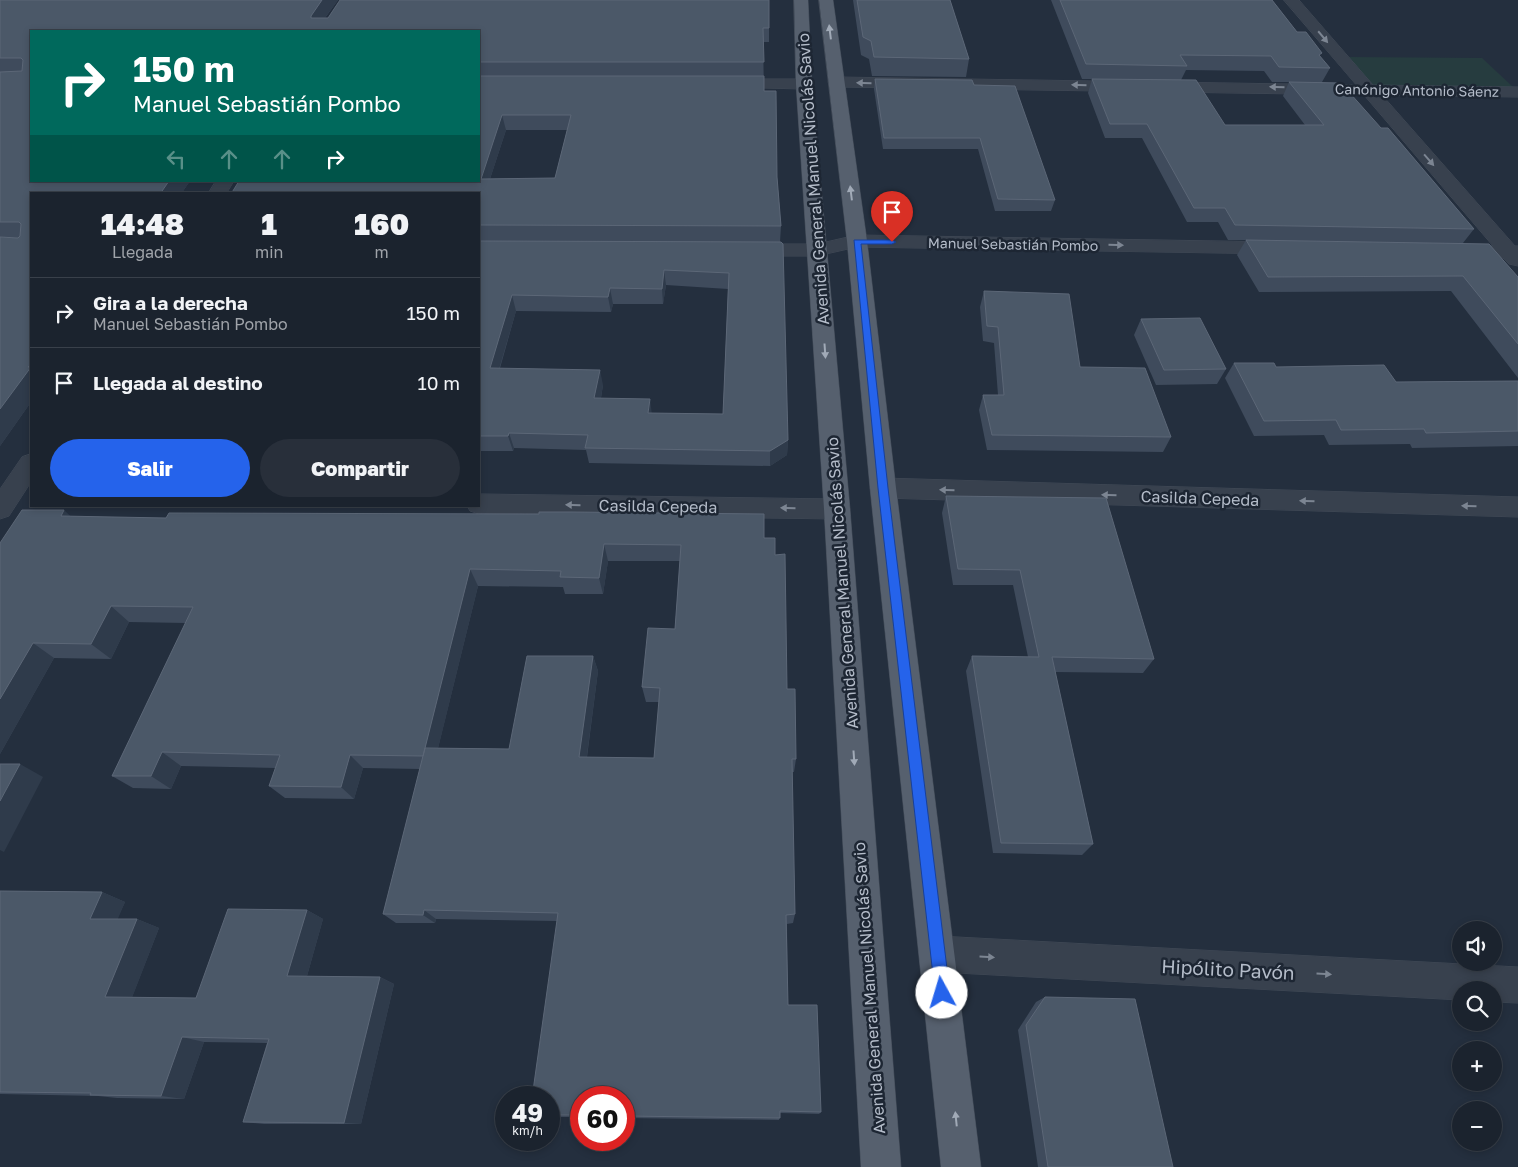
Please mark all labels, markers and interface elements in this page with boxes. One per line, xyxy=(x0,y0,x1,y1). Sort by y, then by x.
one-way arrow xyxy=(826,24,834,40)
one-way arrow xyxy=(1317,30,1328,43)
street label: Avenida General Manuel Nicolás Savio xyxy=(793,32,833,326)
text: 150 m xyxy=(133,48,235,90)
icon: right xyxy=(50,50,115,115)
one-way arrow xyxy=(856,78,872,86)
street label: Canónigo Antonio Sáenz xyxy=(1335,80,1499,100)
one-way arrow xyxy=(1071,81,1087,89)
one-way arrow xyxy=(1269,83,1285,91)
text: Manuel Sebastián Pombo xyxy=(133,90,401,117)
icon: left xyxy=(162,145,190,173)
icon: ahead xyxy=(215,145,243,173)
icon: ahead xyxy=(268,145,296,173)
icon: right xyxy=(321,145,349,173)
one-way arrow xyxy=(1423,154,1435,166)
one-way arrow xyxy=(847,185,855,201)
pin xyxy=(871,191,913,242)
icon: arrive xyxy=(878,198,906,226)
text: 14:48 xyxy=(101,206,184,242)
text: 1 xyxy=(261,206,277,242)
text: 160 xyxy=(354,206,409,242)
street label: Manuel Sebastián Pombo xyxy=(928,234,1098,254)
text: Llegada xyxy=(112,242,173,262)
text: min xyxy=(255,242,283,262)
text: m xyxy=(375,242,389,262)
one-way arrow xyxy=(1108,242,1124,250)
text: Gira a la derecha xyxy=(93,291,248,314)
icon: right xyxy=(50,299,78,327)
text: 150 m xyxy=(406,301,460,324)
text: Manuel Sebastián Pombo xyxy=(93,314,288,334)
one-way arrow xyxy=(821,343,829,359)
icon: arrive xyxy=(50,369,78,397)
text: Llegada al destino xyxy=(93,371,263,394)
text: 10 m xyxy=(417,371,460,394)
street label: Avenida General Manuel Nicolás Savio xyxy=(822,436,862,730)
button: Salir xyxy=(50,439,250,497)
button: Compartir xyxy=(260,439,460,497)
one-way arrow xyxy=(939,485,955,493)
street label: Casilda Cepeda xyxy=(1140,486,1260,510)
one-way arrow xyxy=(1101,490,1117,498)
street label: Casilda Cepeda xyxy=(598,495,718,517)
one-way arrow xyxy=(1299,497,1315,505)
one-way arrow xyxy=(565,501,581,509)
one-way arrow xyxy=(1461,502,1477,510)
one-way arrow xyxy=(780,504,796,512)
one-way arrow xyxy=(850,750,858,766)
street label: Avenida General Manuel Nicolás Savio xyxy=(849,841,889,1135)
map controls xyxy=(1452,921,1502,1151)
button: sound xyxy=(1452,921,1502,971)
one-way arrow xyxy=(979,953,995,961)
street label: Hipólito Pavón xyxy=(1161,954,1295,984)
position arrow xyxy=(915,966,967,1018)
one-way arrow xyxy=(1316,971,1332,979)
button: search xyxy=(1452,981,1502,1031)
button: + xyxy=(1452,1041,1502,1091)
speed limit sign: 60 xyxy=(570,1086,635,1151)
text: 49 xyxy=(512,1097,543,1128)
button: − xyxy=(1452,1101,1502,1151)
one-way arrow xyxy=(952,1110,960,1126)
text: km/h xyxy=(512,1123,543,1138)

